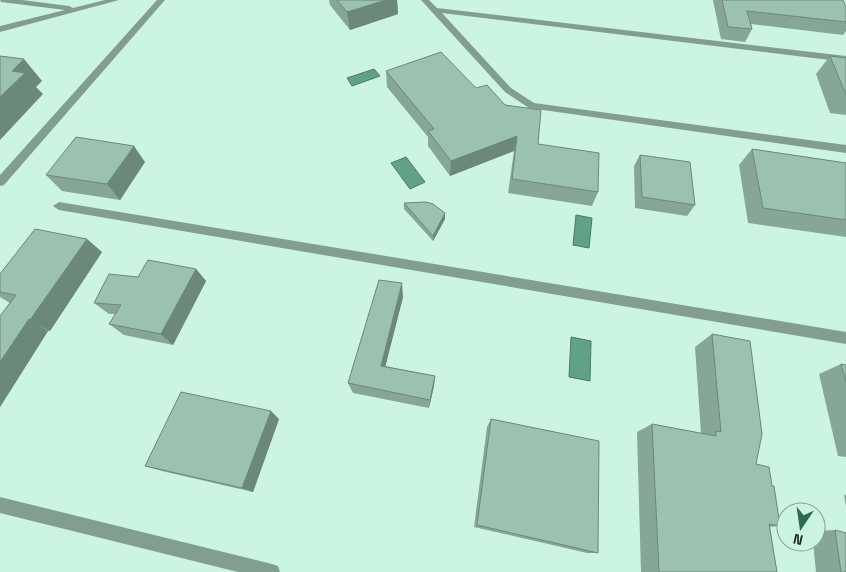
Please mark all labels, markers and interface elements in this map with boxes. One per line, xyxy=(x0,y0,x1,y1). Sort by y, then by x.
north arrow xyxy=(776,502,826,552)
text: N xyxy=(791,530,805,549)

